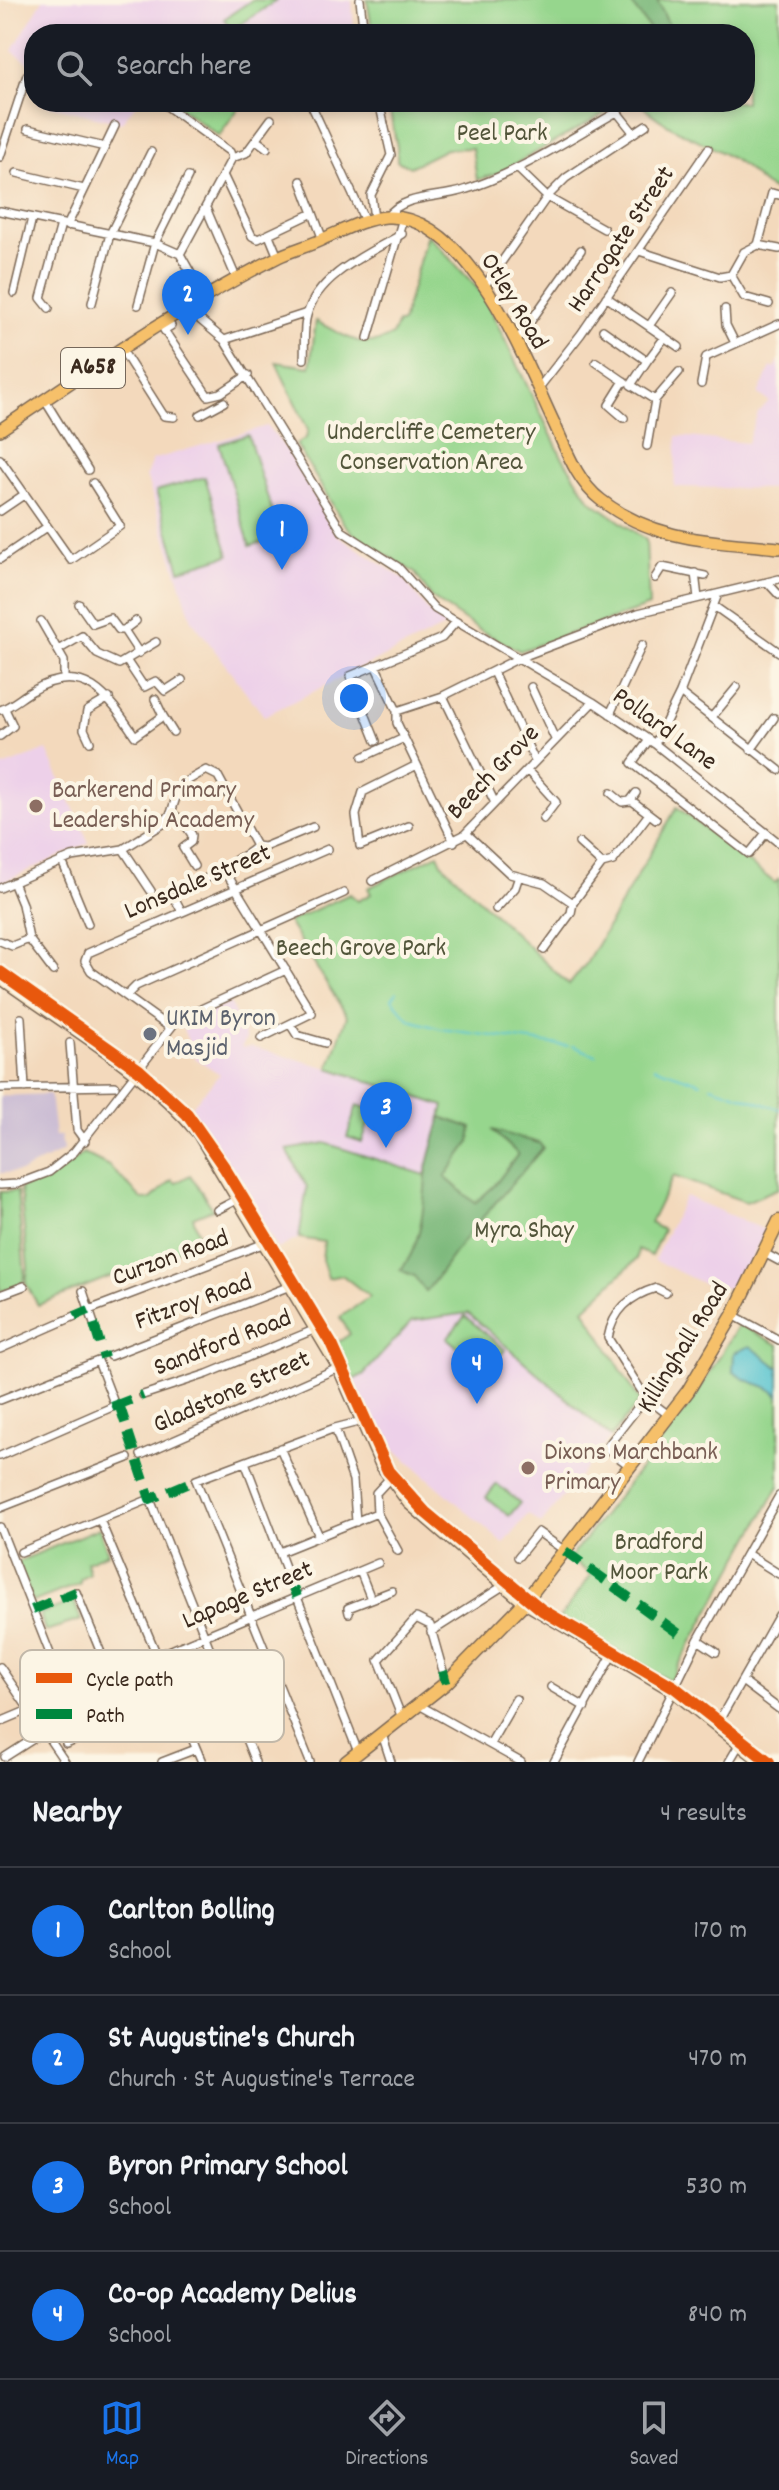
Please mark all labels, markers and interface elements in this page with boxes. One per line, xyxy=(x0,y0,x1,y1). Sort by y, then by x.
search box xyxy=(24,24,755,112)
icon: search xyxy=(52,46,96,90)
text: Search here xyxy=(116,47,252,90)
park label: Peel Park xyxy=(456,116,548,153)
street label: Harrogate Street xyxy=(559,159,685,321)
street label: Otley Road xyxy=(470,246,556,358)
pin: 2 xyxy=(162,269,214,335)
road number: A658 xyxy=(61,348,125,388)
park label: Undercliffe Cemetery Conservation Area xyxy=(326,415,536,482)
pin: 1 xyxy=(256,504,308,570)
your location xyxy=(334,678,374,718)
street label: Pollard Lane xyxy=(604,679,724,781)
street label: Beech Grove xyxy=(439,717,549,829)
place label: Barkerend Primary Leadership Academy xyxy=(52,773,254,840)
marker: Barkerend Primary Leadership Academy xyxy=(27,797,45,815)
street label: Lonsdale Street xyxy=(119,835,278,931)
park label: Beech Grove Park xyxy=(276,931,446,968)
place label: UKIM Byron Masjid xyxy=(166,1001,276,1068)
marker: UKIM Byron Masjid xyxy=(141,1025,159,1043)
pin: 3 xyxy=(360,1082,412,1148)
park label: Myra Shay xyxy=(474,1213,574,1250)
street label: Curzon Road xyxy=(107,1221,235,1297)
street label: Fitzroy Road xyxy=(130,1265,258,1341)
street label: Killinghall Road xyxy=(629,1275,739,1421)
street label: Sandford Road xyxy=(149,1301,297,1387)
pin: 4 xyxy=(451,1338,503,1404)
street label: Gladstone Street xyxy=(148,1342,317,1444)
place label: Dixons Marchbank Primary xyxy=(544,1435,718,1502)
marker: Dixons Marchbank Primary xyxy=(519,1459,537,1477)
park label: Bradford Moor Park xyxy=(610,1525,708,1592)
street label: Lapage Street xyxy=(177,1552,320,1640)
legend xyxy=(20,1650,284,1742)
text: Cycle path xyxy=(86,1666,173,1697)
text: Path xyxy=(86,1702,125,1733)
text: Nearby xyxy=(32,1790,121,1839)
text: 4 results xyxy=(660,1796,747,1833)
text: Carlton Bolling xyxy=(108,1891,275,1934)
text: 1 xyxy=(55,1913,61,1950)
text: 170 m xyxy=(693,1913,747,1950)
text: School xyxy=(108,1934,171,1971)
text: St Augustine's Church xyxy=(108,2019,355,2062)
text: 2 xyxy=(52,2041,64,2078)
text: 470 m xyxy=(688,2041,747,2078)
text: Church · St Augustine's Terrace xyxy=(108,2062,415,2099)
text: Byron Primary School xyxy=(108,2147,348,2190)
text: 3 xyxy=(52,2169,64,2206)
text: 530 m xyxy=(685,2169,747,2206)
text: School xyxy=(108,2190,171,2227)
text: Co-op Academy Delius xyxy=(108,2275,357,2318)
text: 4 xyxy=(53,2297,63,2334)
text: 840 m xyxy=(688,2297,747,2334)
text: School xyxy=(108,2318,171,2355)
tab: Map xyxy=(100,2396,144,2475)
tab: Directions xyxy=(345,2396,429,2475)
tab: Saved xyxy=(629,2396,679,2475)

